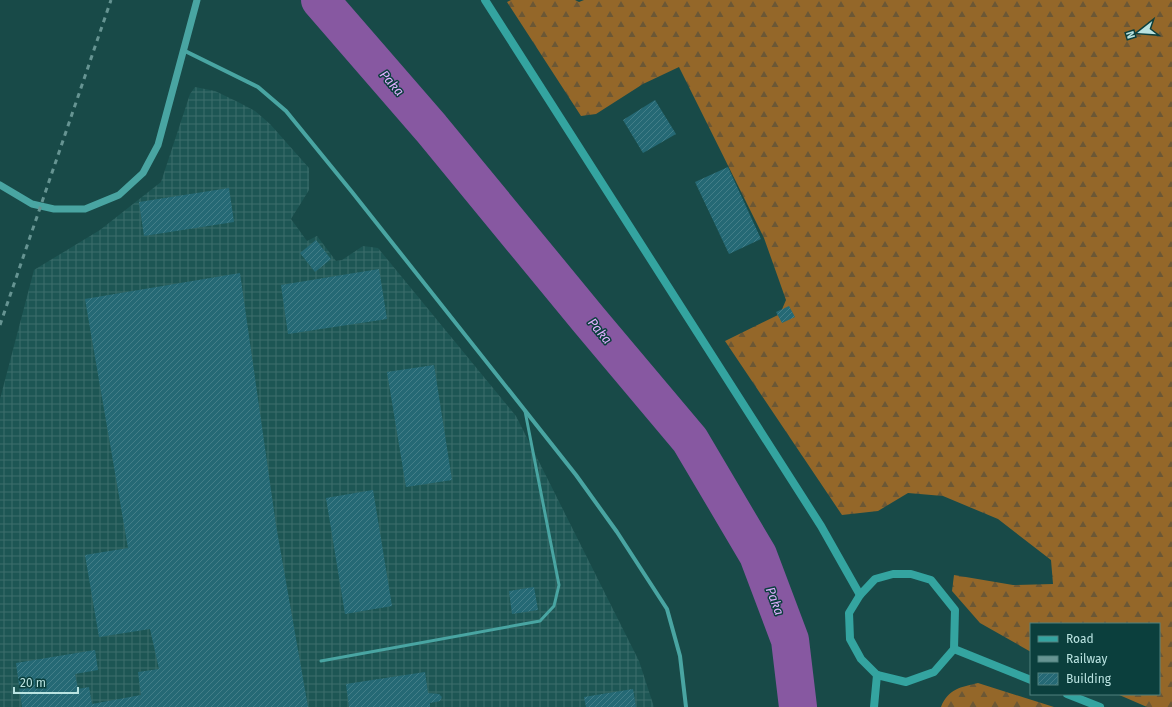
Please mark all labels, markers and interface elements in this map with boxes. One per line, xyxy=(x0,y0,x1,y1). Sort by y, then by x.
north arrow xyxy=(1120,12,1160,52)
text: N xyxy=(1124,29,1138,40)
water label: Paka xyxy=(377,67,407,99)
water label: Paka xyxy=(585,315,615,347)
water label: Paka xyxy=(763,585,787,617)
legend xyxy=(1030,623,1160,695)
text: Road xyxy=(1066,632,1094,646)
text: Railway xyxy=(1066,652,1107,666)
scale bar xyxy=(14,669,78,695)
text: Building xyxy=(1066,672,1112,686)
text: 20 m xyxy=(20,676,46,690)

